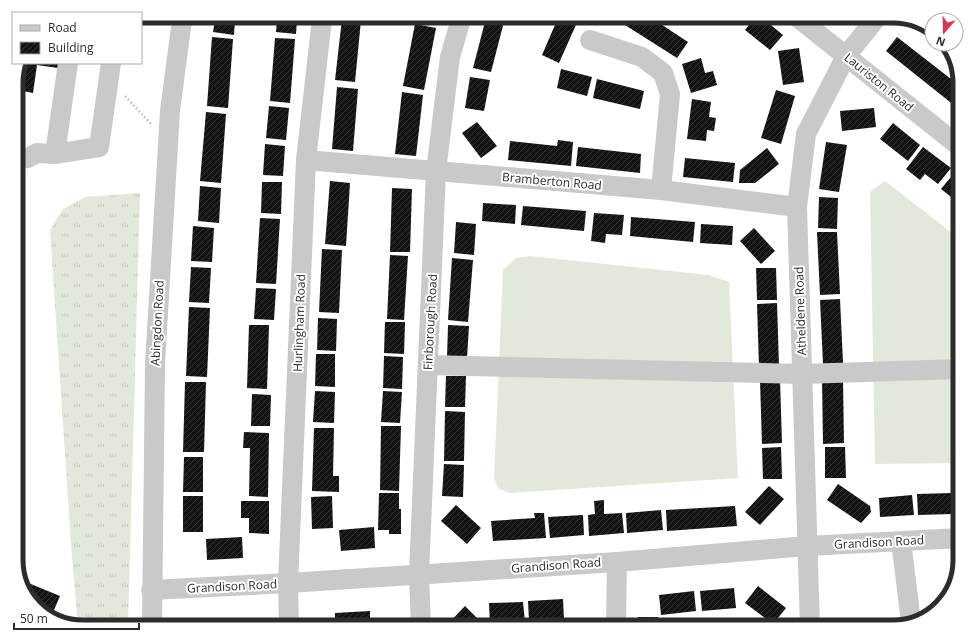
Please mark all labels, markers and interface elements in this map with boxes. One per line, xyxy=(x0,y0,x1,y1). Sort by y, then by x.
legend xyxy=(12,12,142,64)
north arrow xyxy=(924,12,964,52)
text: Road xyxy=(48,19,77,36)
text: N xyxy=(934,33,947,50)
text: Building xyxy=(48,39,94,56)
street label: Lauriston Road xyxy=(841,49,917,115)
street label: Bramberton Road xyxy=(501,168,603,194)
street label: Atheldene Road xyxy=(790,266,810,356)
street label: Finborough Road xyxy=(419,273,441,371)
street label: Hurlingham Road xyxy=(289,274,309,372)
street label: Abingdon Road xyxy=(146,280,168,366)
street label: Grandison Road xyxy=(834,531,924,553)
street label: Grandison Road xyxy=(510,553,602,577)
street label: Grandison Road xyxy=(187,575,277,597)
scale bar xyxy=(14,605,139,631)
text: 50 m xyxy=(20,610,48,627)

